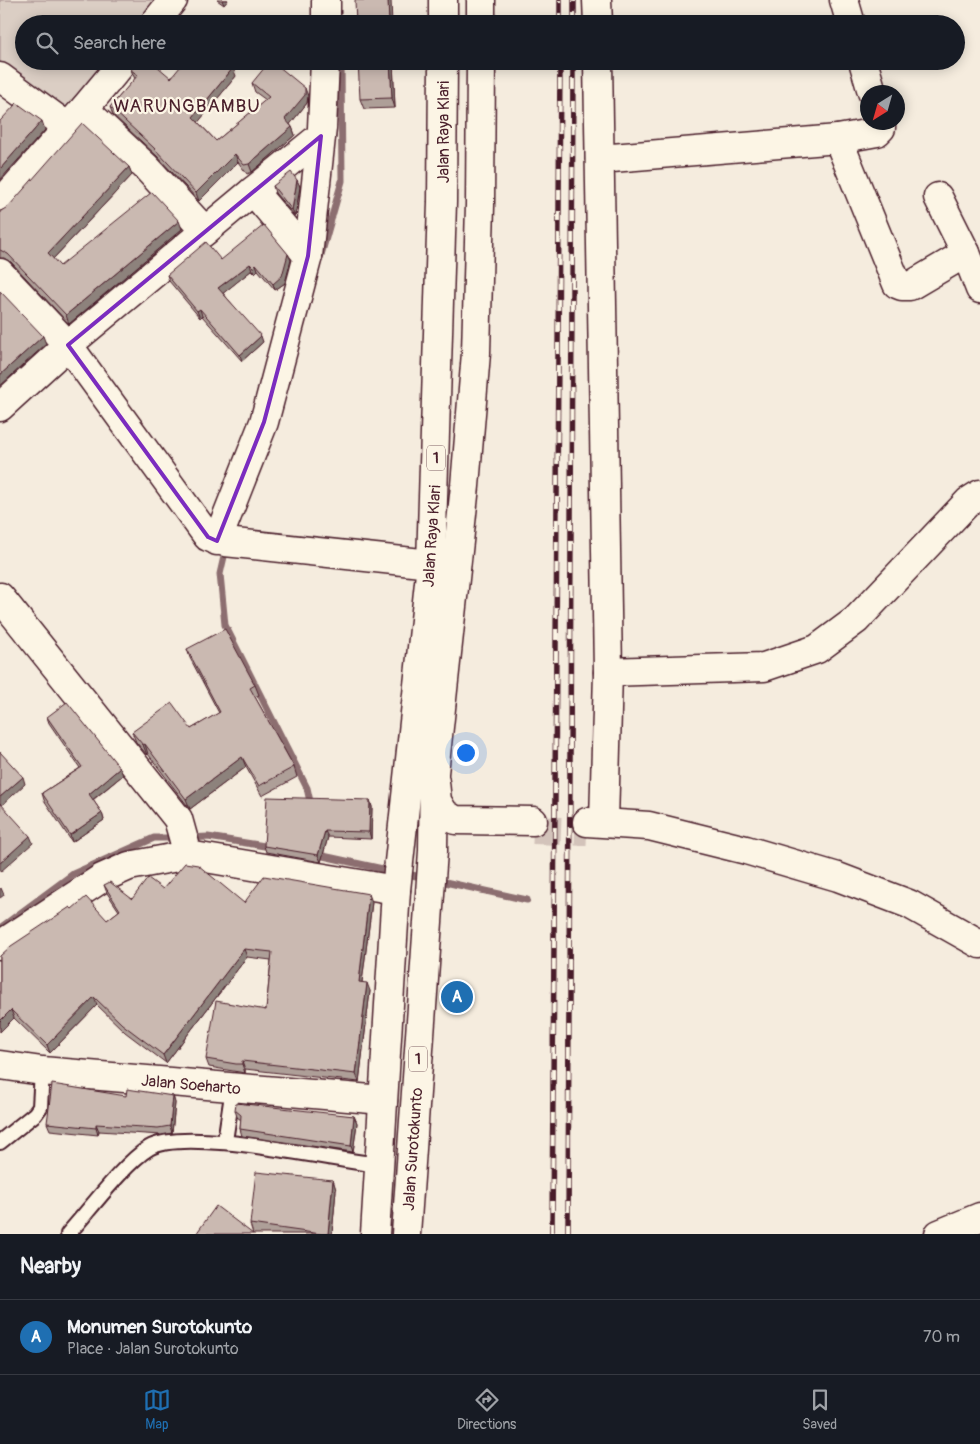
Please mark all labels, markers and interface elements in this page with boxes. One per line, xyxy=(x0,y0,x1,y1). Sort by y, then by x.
search box xyxy=(15,15,965,70)
icon: search xyxy=(33,29,61,57)
text: Search here xyxy=(73,31,166,55)
street label: Jalan Raya Klari xyxy=(434,81,454,183)
north arrow xyxy=(860,85,905,130)
district label: WARUNGBAMBU xyxy=(113,94,261,118)
road number: 1 xyxy=(427,446,445,470)
street label: Jalan Raya Klari xyxy=(418,484,446,588)
your location xyxy=(453,740,479,766)
pin: A xyxy=(441,978,473,1016)
road number: 1 xyxy=(409,1046,427,1072)
street label: Jalan Soeharto xyxy=(140,1071,242,1099)
street label: Jalan Surotokunto xyxy=(399,1086,427,1211)
text: Nearby xyxy=(20,1253,81,1280)
text: Monumen Surotokunto xyxy=(67,1315,252,1339)
text: A xyxy=(31,1327,41,1347)
text: 70 m xyxy=(923,1327,960,1347)
text: Place · Jalan Surotokunto xyxy=(67,1339,239,1359)
tab: Map xyxy=(143,1386,171,1433)
tab: Directions xyxy=(457,1386,516,1433)
tab: Saved xyxy=(802,1386,837,1433)

